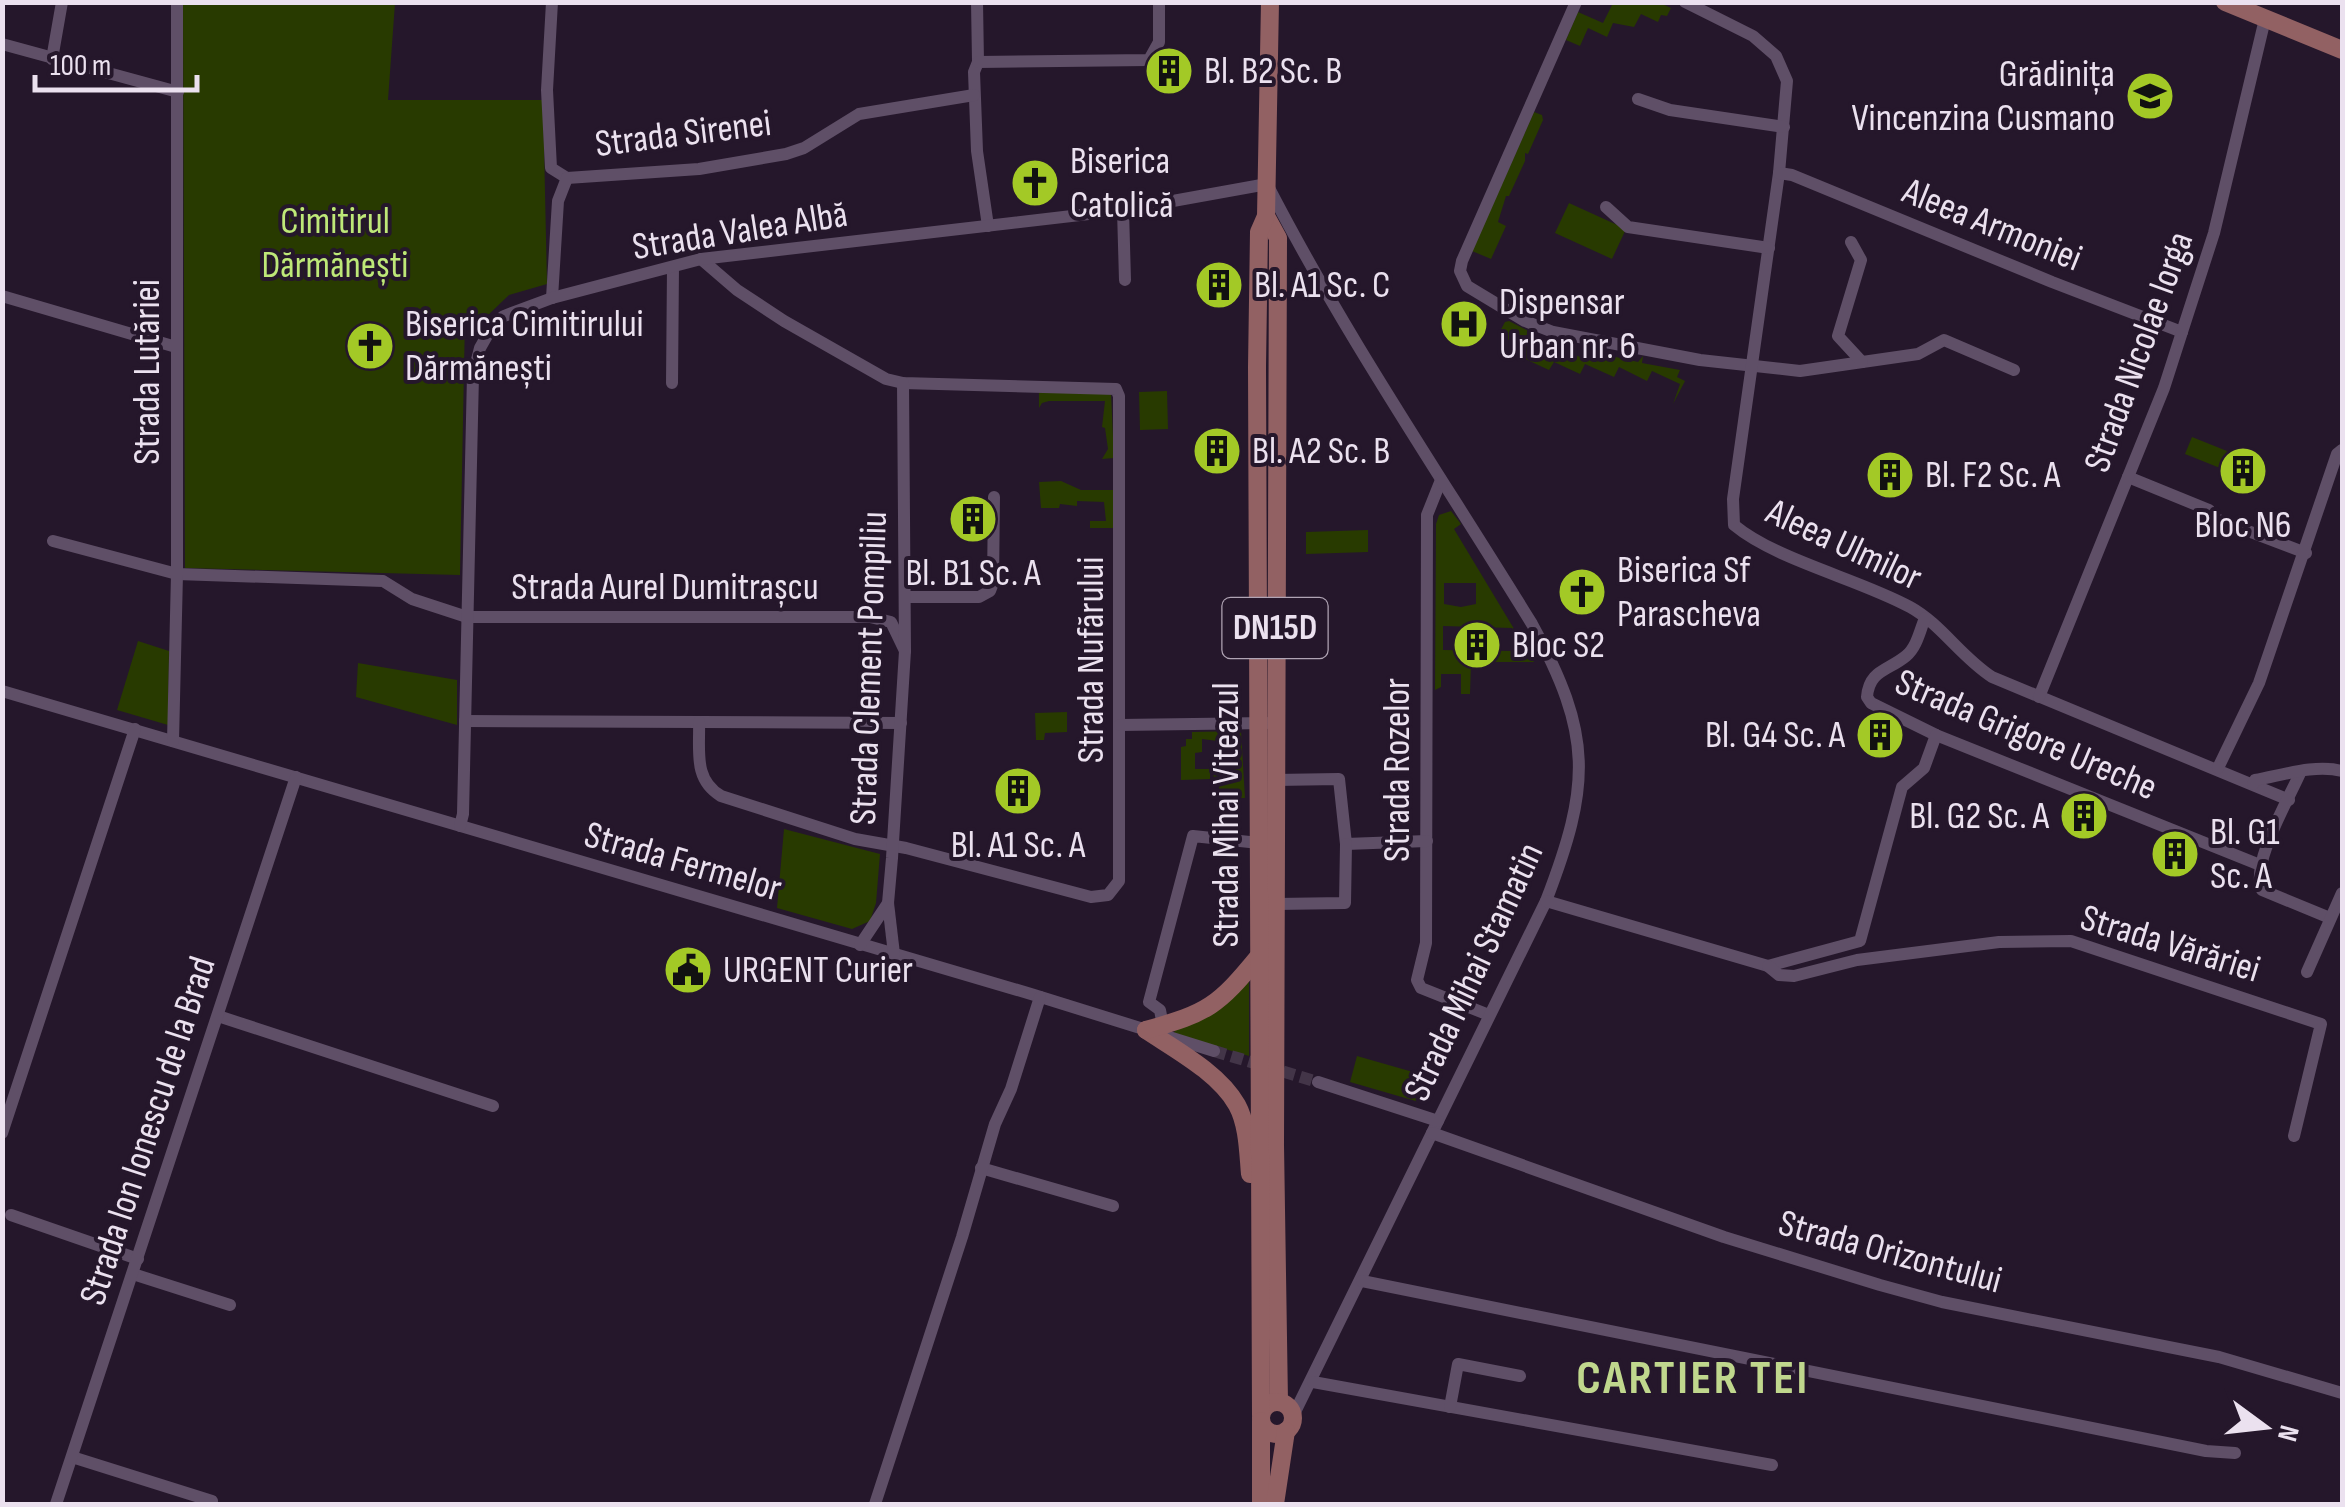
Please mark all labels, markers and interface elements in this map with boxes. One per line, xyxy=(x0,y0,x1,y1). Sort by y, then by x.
scale bar xyxy=(35,30,198,92)
building icon: Bl. B2 Sc. B xyxy=(1143,45,1195,97)
text: 100 m xyxy=(50,48,111,84)
place label: Bl. B2 Sc. B xyxy=(1204,49,1342,94)
place label: Grădinița Vincenzina Cusmano xyxy=(1851,52,2115,141)
school or university icon: Grădinița Vincenzina Cusmano xyxy=(2124,70,2176,122)
street label: Strada Sirenei xyxy=(593,101,773,167)
place label: Biserica Catolică xyxy=(1070,139,1174,228)
church icon: Biserica Catolică xyxy=(1009,157,1061,209)
street label: Aleea Armoniei xyxy=(1895,168,2088,281)
street label: Strada Valea Albă xyxy=(629,192,851,270)
park label: Cimitirul Dărmănești xyxy=(262,199,408,288)
street label: Strada Nicolae Iorga xyxy=(2075,226,2203,478)
building icon: Bl. A1 Sc. C xyxy=(1193,259,1245,311)
place label: Bl. A1 Sc. C xyxy=(1254,263,1391,308)
street label: Strada Lutăriei xyxy=(125,279,170,465)
place label: Dispensar Urban nr. 6 xyxy=(1499,280,1636,369)
hospital icon: Dispensar Urban nr. 6 xyxy=(1438,298,1490,350)
place label: Biserica Cimitirului Dărmănești xyxy=(405,302,644,391)
church icon: Biserica Cimitirului Dărmănești xyxy=(344,320,396,372)
building icon: Bl. A2 Sc. B xyxy=(1191,425,1243,477)
place label: Bl. A2 Sc. B xyxy=(1252,429,1390,474)
building icon: Bloc N6 xyxy=(2217,445,2269,497)
building icon: Bl. F2 Sc. A xyxy=(1864,449,1916,501)
place label: Bl. F2 Sc. A xyxy=(1925,453,2061,498)
street label: Aleea Ulmilor xyxy=(1758,489,1929,601)
building icon: Bl. B1 Sc. A xyxy=(947,493,999,545)
place label: Bloc N6 xyxy=(2194,503,2292,548)
street label: Strada Clement Pompiliu xyxy=(841,510,897,826)
place label: Biserica Sf Parascheva xyxy=(1617,548,1761,637)
place label: Bl. B1 Sc. A xyxy=(905,551,1041,596)
street label: Strada Nufărului xyxy=(1069,557,1114,763)
street label: Strada Aurel Dumitrașcu xyxy=(511,565,819,610)
church icon: Biserica Sf Parascheva xyxy=(1556,566,1608,618)
road number: DN15D xyxy=(1222,598,1328,658)
building icon: Bloc S2 xyxy=(1451,619,1503,671)
place label: Bloc S2 xyxy=(1512,623,1605,668)
street label: Strada Grigore Ureche xyxy=(1888,660,2164,810)
street label: Strada Rozelor xyxy=(1375,678,1420,862)
street label: Strada Mihai Viteazul xyxy=(1204,683,1249,947)
building icon: Bl. G4 Sc. A xyxy=(1854,709,1906,761)
place label: Bl. G4 Sc. A xyxy=(1705,713,1846,758)
building icon: Bl. A1 Sc. A xyxy=(992,765,1044,817)
building icon: Bl. G2 Sc. A xyxy=(2058,790,2110,842)
place label: Bl. G2 Sc. A xyxy=(1909,794,2050,839)
place label: Bl. G1 Sc. A xyxy=(2210,810,2280,899)
street label: Strada Fermelor xyxy=(579,812,787,912)
place label: Bl. A1 Sc. A xyxy=(951,823,1086,868)
building icon: Bl. G1 Sc. A xyxy=(2149,828,2201,880)
street label: Strada Mihai Stamatin xyxy=(1395,836,1553,1108)
street label: Strada Vărăriei xyxy=(2075,895,2265,993)
public building icon: URGENT Curier xyxy=(662,944,714,996)
place label: URGENT Curier xyxy=(723,948,913,993)
street label: Strada Ion Ionescu de la Brad xyxy=(70,951,226,1311)
street label: Strada Orizontului xyxy=(1774,1201,2006,1303)
district label: CARTIER TEI xyxy=(1576,1350,1810,1407)
north arrow xyxy=(2215,1377,2315,1477)
text: N xyxy=(2270,1422,2306,1445)

